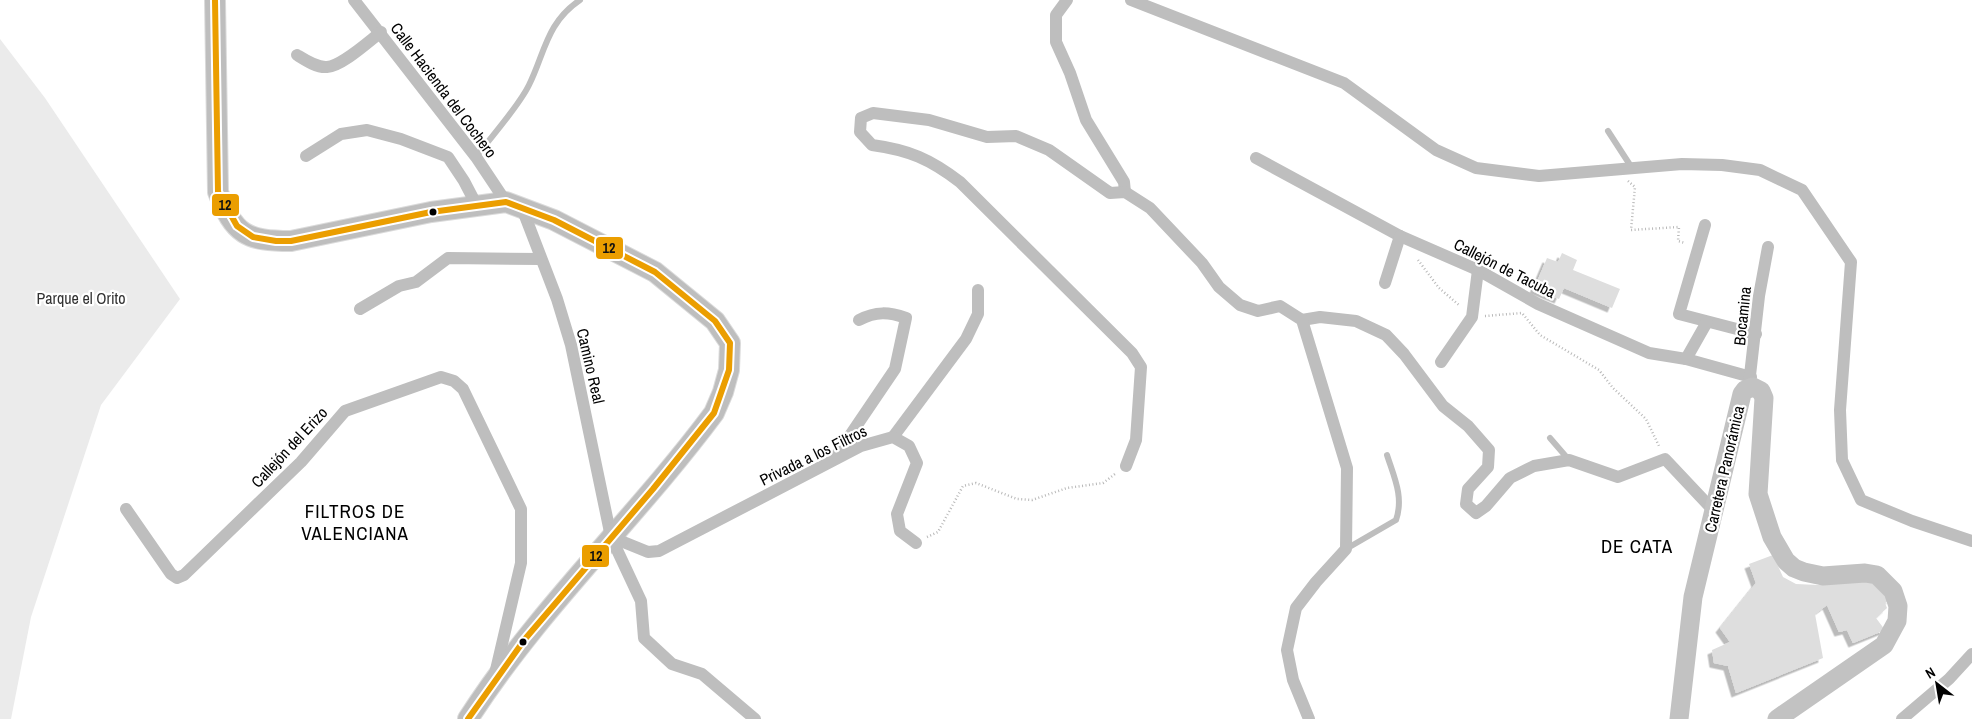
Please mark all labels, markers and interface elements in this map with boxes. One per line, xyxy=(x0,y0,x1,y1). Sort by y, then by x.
street label: Calle Hacienda del Cochero xyxy=(386,18,502,162)
line badge: 12 xyxy=(211,193,240,217)
text: 12 xyxy=(219,196,231,214)
unlabelled marker xyxy=(428,207,438,217)
street label: Callejón de Tacuba xyxy=(1450,233,1560,303)
line badge: 12 xyxy=(595,236,624,260)
text: 12 xyxy=(603,239,615,257)
street label: Bocamina xyxy=(1728,285,1756,347)
park label: Parque el Orito xyxy=(37,287,125,309)
street label: Camino Real xyxy=(572,326,610,406)
street label: Callejón del Erizo xyxy=(246,402,332,492)
street label: Carretera Panorámica xyxy=(1699,403,1749,535)
street label: Privada a los Filtros xyxy=(756,420,870,490)
district label: FILTROS DE VALENCIANA xyxy=(301,498,409,546)
district label: DE CATA xyxy=(1601,533,1673,559)
line badge: 12 xyxy=(581,544,610,568)
text: 12 xyxy=(590,547,602,565)
unlabelled marker xyxy=(518,637,528,647)
north arrow xyxy=(1912,659,1962,709)
text: N xyxy=(1922,663,1938,683)

